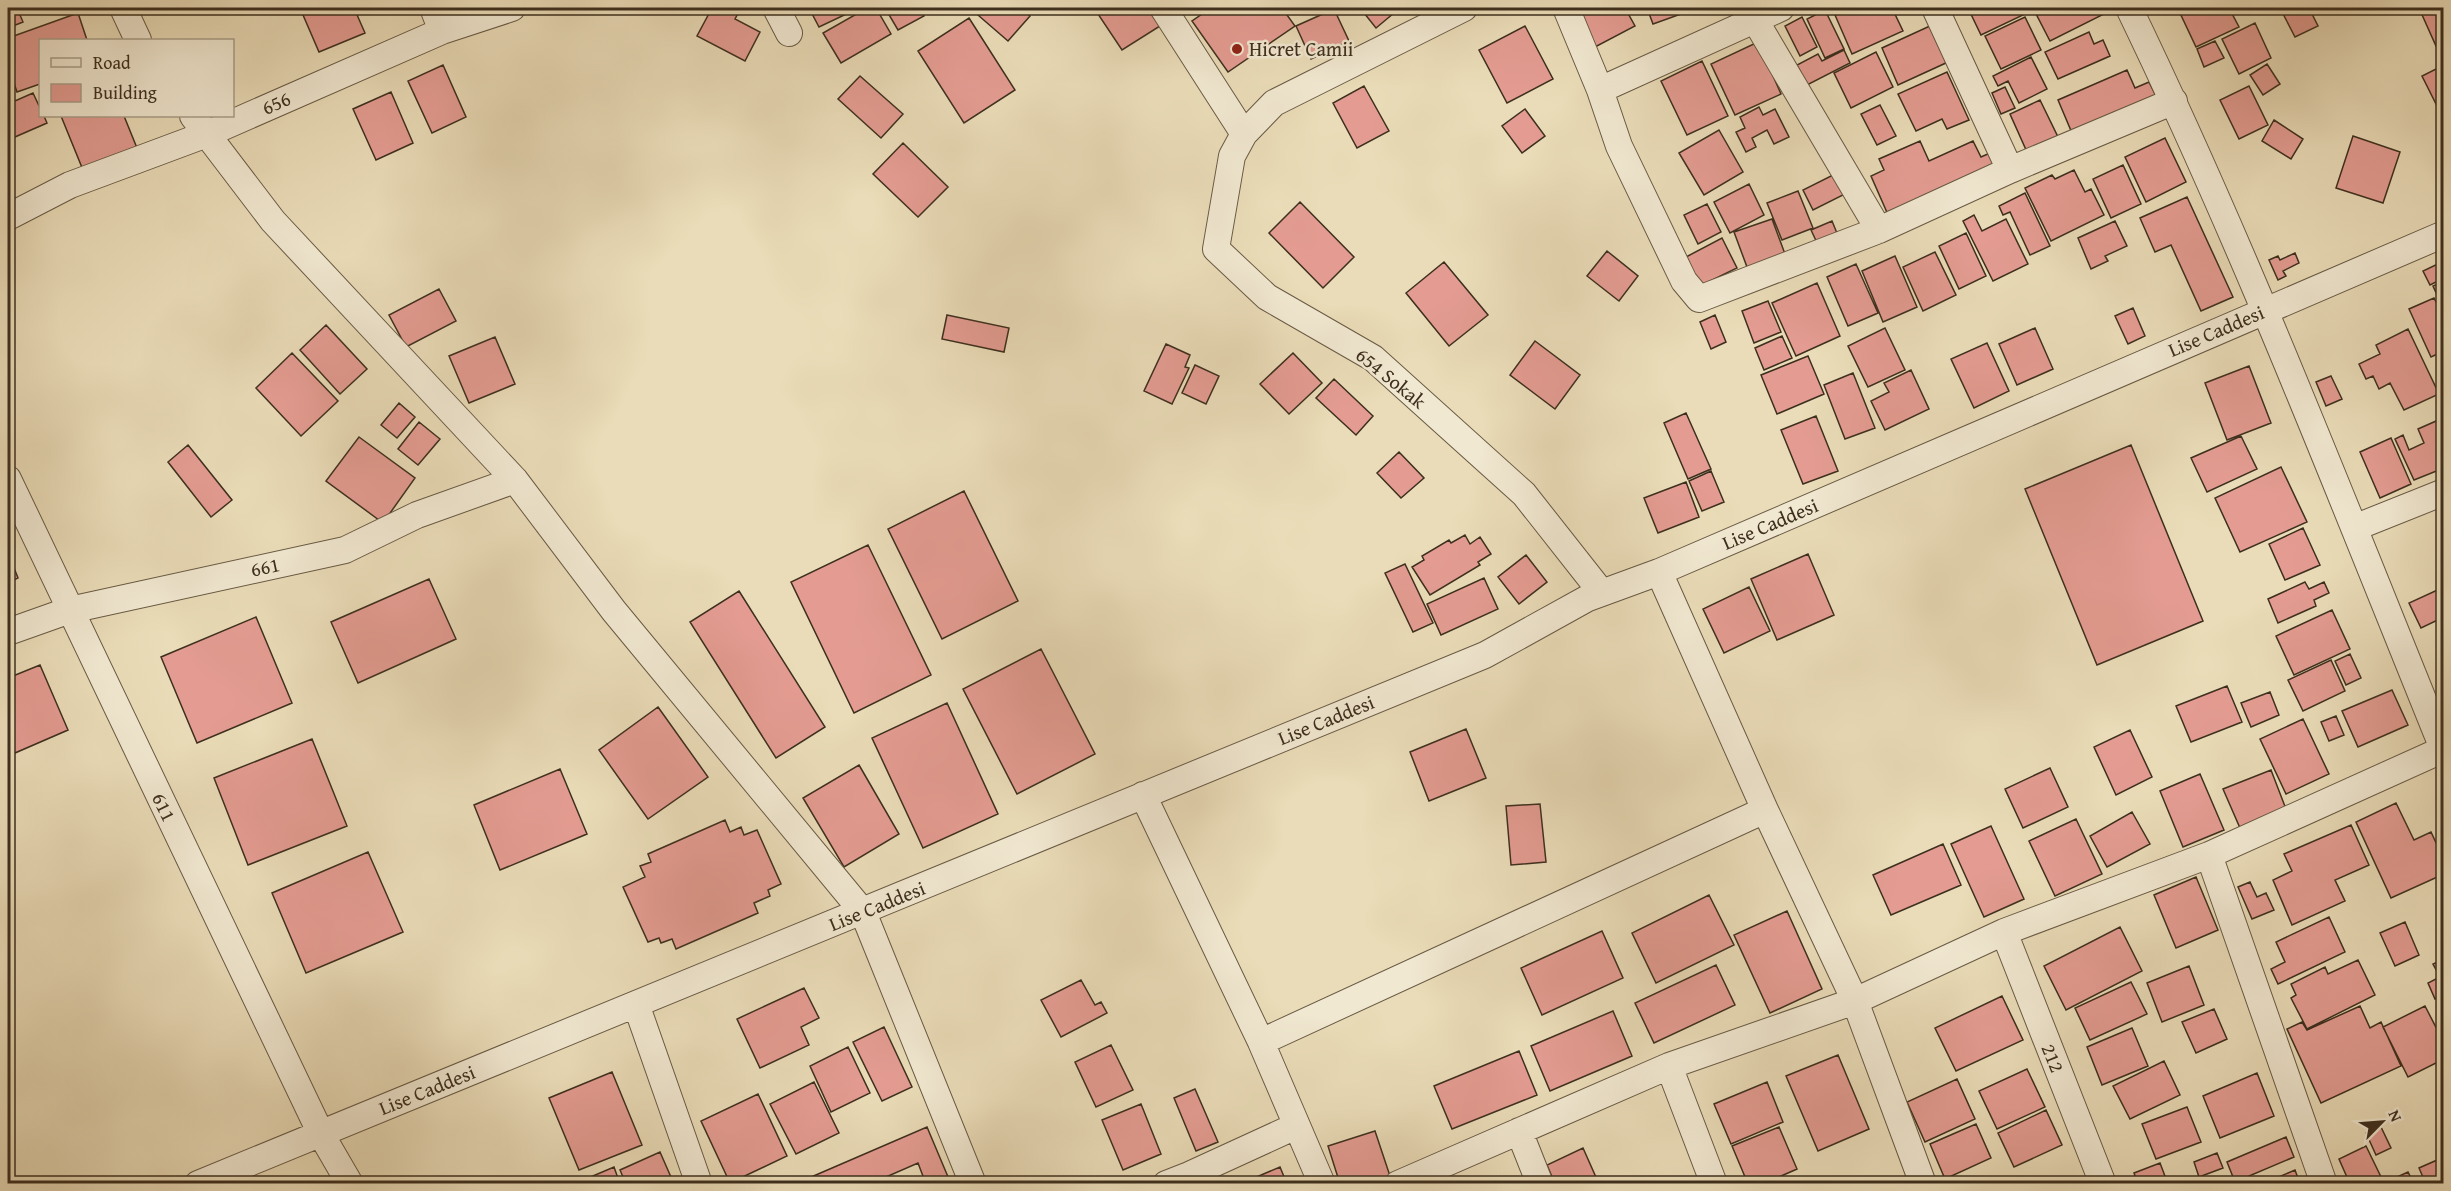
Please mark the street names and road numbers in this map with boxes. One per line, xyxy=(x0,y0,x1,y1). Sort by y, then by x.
street label: 656 xyxy=(257,83,295,122)
street label: Lise Caddesi xyxy=(2163,297,2269,364)
street label: 654 Sokak xyxy=(1350,340,1433,416)
street label: Lise Caddesi xyxy=(1717,490,1823,557)
street label: 661 xyxy=(248,549,282,584)
street label: Lise Caddesi xyxy=(1273,687,1379,752)
street label: 611 xyxy=(145,787,184,826)
street label: Lise Caddesi xyxy=(824,873,930,938)
street label: 212 xyxy=(2035,1039,2072,1077)
street label: Lise Caddesi xyxy=(374,1057,480,1122)

